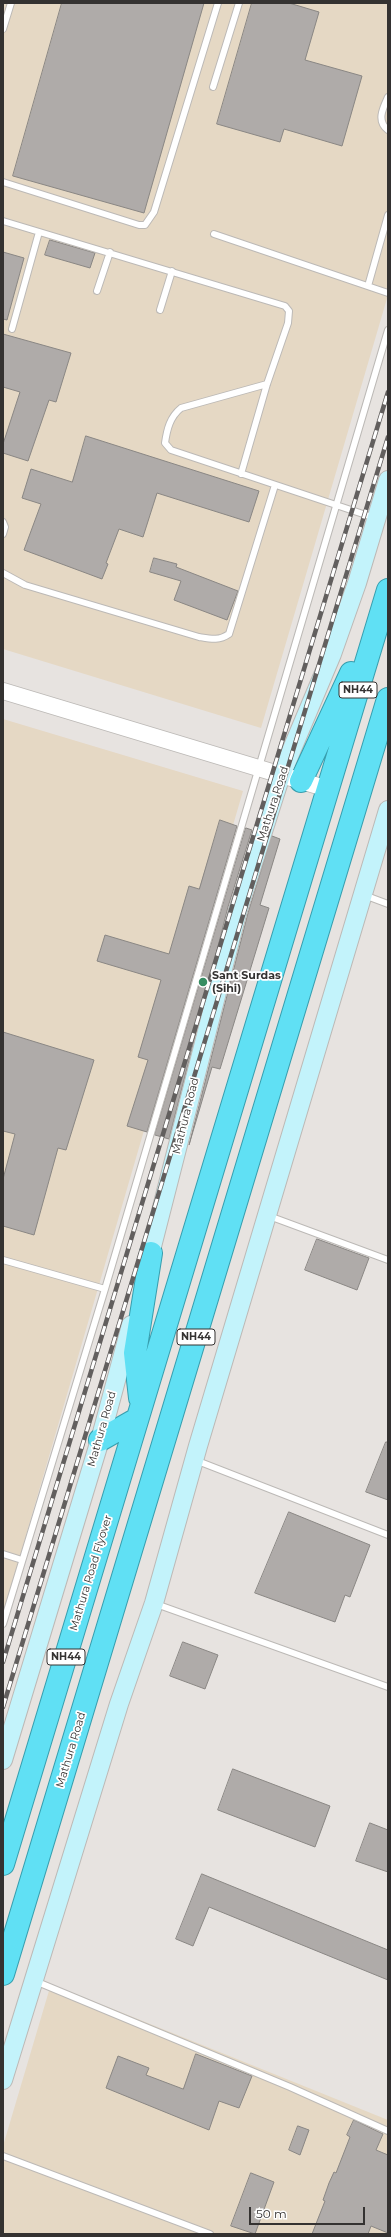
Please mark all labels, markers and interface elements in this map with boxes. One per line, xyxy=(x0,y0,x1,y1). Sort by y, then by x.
road number: NH44 xyxy=(339,682,377,698)
street label: Mathura Road xyxy=(255,765,291,843)
place label: Sant Surdas (Sihi) xyxy=(212,969,281,995)
marker: Sant Surdas (Sihi) xyxy=(197,976,209,988)
street label: Mathura Road xyxy=(170,1076,202,1156)
road number: NH44 xyxy=(177,1329,215,1345)
street label: Mathura Road xyxy=(85,1390,119,1468)
street label: Mathura Road Flyover xyxy=(67,1513,115,1633)
road number: NH44 xyxy=(47,1649,85,1665)
street label: Mathura Road xyxy=(53,1711,89,1789)
scale bar xyxy=(251,2199,367,2225)
text: 50 m xyxy=(256,2206,287,2221)

